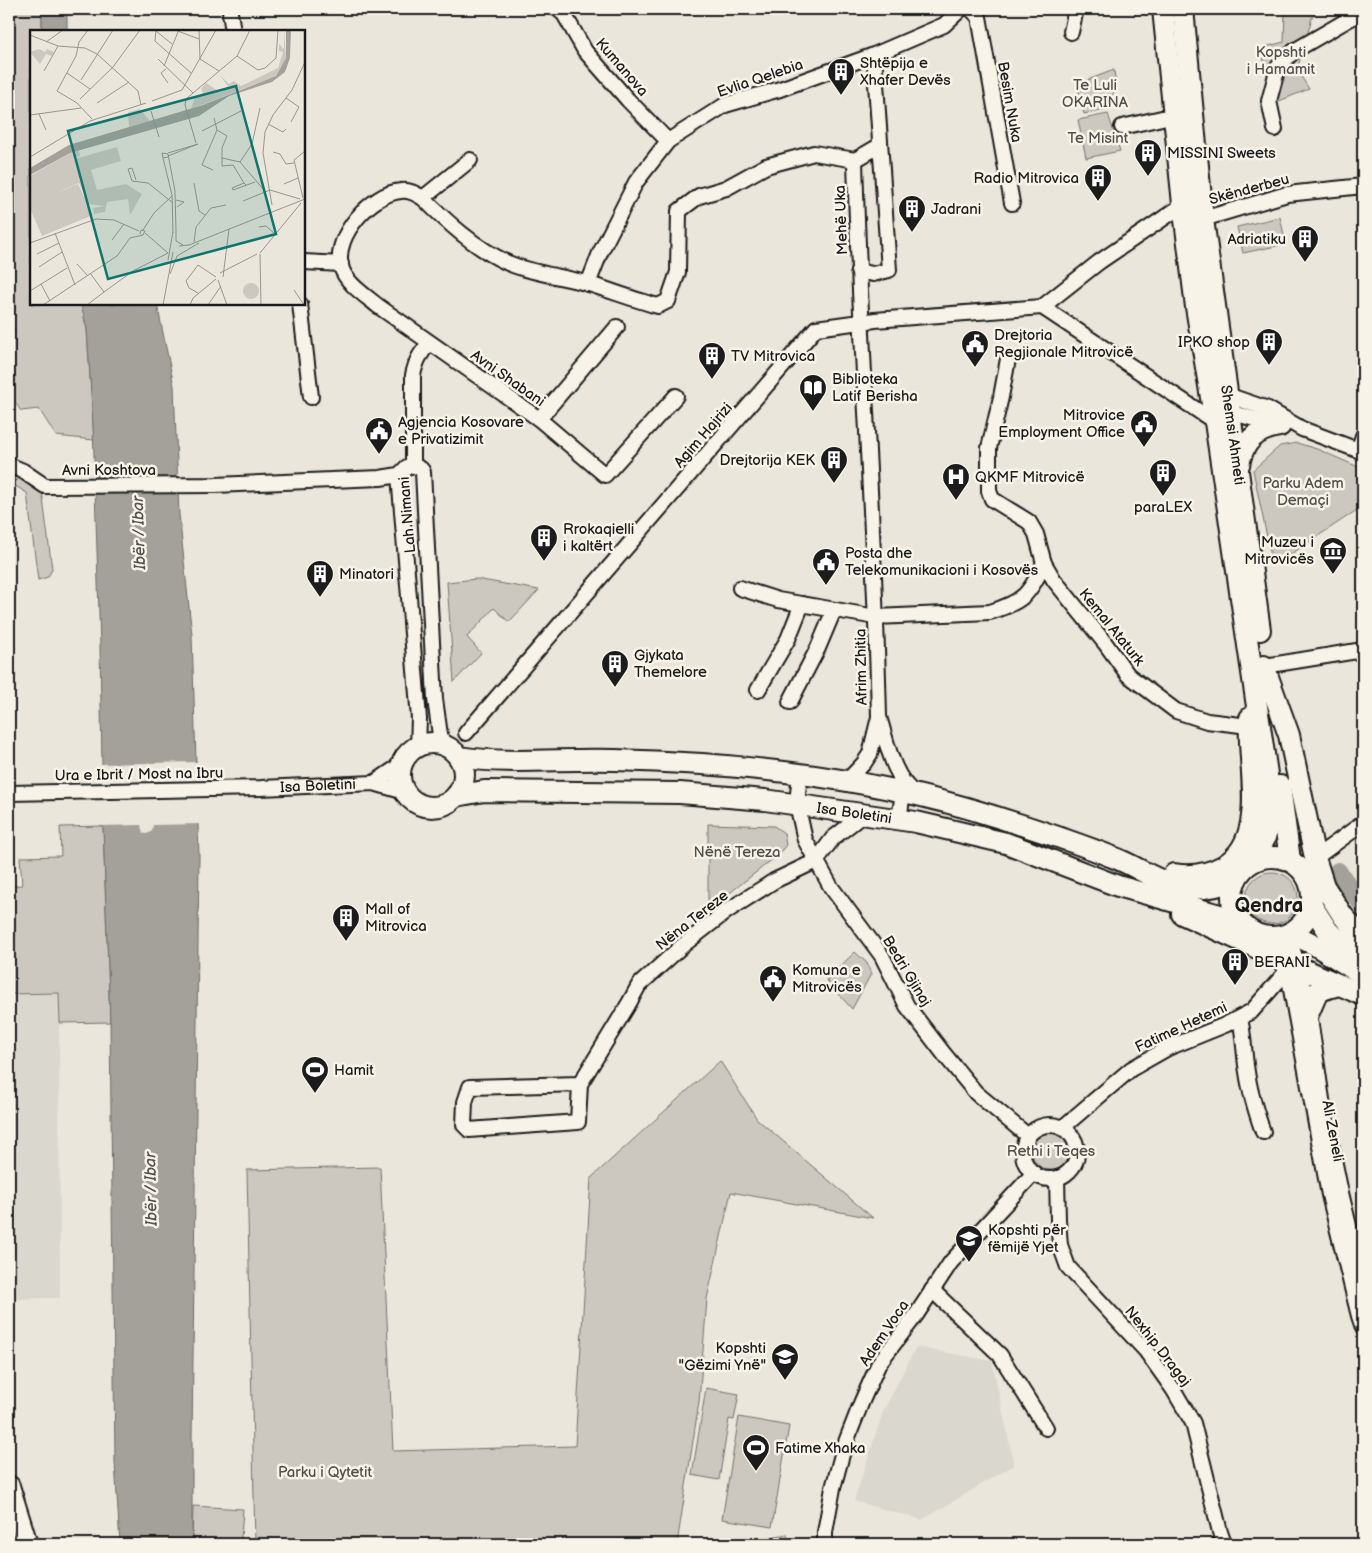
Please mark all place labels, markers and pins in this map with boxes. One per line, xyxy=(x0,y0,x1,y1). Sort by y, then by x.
place label: Shtëpija e Xhafer Devës xyxy=(859,54,951,90)
building icon: Shtëpija e Xhafer Devës xyxy=(826,57,856,96)
building icon: MISSINI Sweets xyxy=(1133,138,1163,177)
place label: MISSINI Sweets xyxy=(1167,144,1276,163)
building icon: Radio Mitrovica xyxy=(1083,163,1113,202)
place label: Radio Mitrovica xyxy=(973,169,1079,188)
building icon: Jadrani xyxy=(897,194,927,233)
place label: Jadrani xyxy=(931,200,981,219)
building icon: Adriatiku xyxy=(1290,224,1320,263)
place label: Adriatiku xyxy=(1227,230,1286,249)
place label: Drejtoria Regjionale Mitrovicë xyxy=(994,326,1133,362)
building icon: IPKO shop xyxy=(1254,327,1284,366)
public building icon: Drejtoria Regjionale Mitrovicë xyxy=(960,329,990,368)
place label: IPKO shop xyxy=(1178,333,1250,352)
building icon: TV Mitrovica xyxy=(697,341,727,380)
place label: TV Mitrovica xyxy=(731,347,815,366)
place label: Biblioteka Latif Berisha xyxy=(832,370,918,406)
library icon: Biblioteka Latif Berisha xyxy=(798,373,828,412)
place label: Mitrovice Employment Office xyxy=(998,406,1125,442)
public building icon: Mitrovice Employment Office xyxy=(1129,409,1159,448)
place label: Agjencia Kosovare e Privatizimit xyxy=(398,413,524,449)
public building icon: Agjencia Kosovare e Privatizimit xyxy=(364,416,394,455)
building icon: Drejtorija KEK xyxy=(819,445,849,484)
place label: Drejtorija KEK xyxy=(720,451,815,470)
building icon: paraLEX xyxy=(1148,458,1178,497)
hospital icon: QKMF Mitrovicë xyxy=(941,462,971,501)
place label: QKMF Mitrovicë xyxy=(975,468,1085,487)
place label: paraLEX xyxy=(1134,498,1192,517)
place label: Rrokaqielli i kaltërt xyxy=(563,520,634,556)
building icon: Rrokaqielli i kaltërt xyxy=(529,523,559,562)
place label: Muzeu i Mitrovicës xyxy=(1244,533,1315,569)
museum icon: Muzeu i Mitrovicës xyxy=(1318,536,1348,575)
place label: Posta dhe Telekomunikacioni i Kosovës xyxy=(845,544,1039,580)
public building icon: Posta dhe Telekomunikacioni i Kosovës xyxy=(811,547,841,586)
building icon: Minatori xyxy=(305,559,335,598)
place label: Minatori xyxy=(339,565,394,584)
place label: Gjykata Themelore xyxy=(634,646,707,682)
building icon: Gjykata Themelore xyxy=(600,649,630,688)
place label: Mall of Mitrovica xyxy=(365,900,427,936)
building icon: Mall of Mitrovica xyxy=(331,903,361,942)
building icon: BERANI xyxy=(1220,947,1250,986)
place label: BERANI xyxy=(1254,953,1310,972)
place label: Komuna e Mitrovicës xyxy=(792,961,862,997)
public building icon: Komuna e Mitrovicës xyxy=(758,964,788,1003)
sports icon: Hamit xyxy=(300,1055,330,1094)
place label: Hamit xyxy=(334,1061,374,1080)
place label: Kopshti për fëmijë Yjet xyxy=(988,1221,1066,1257)
school or university icon: Kopshti për fëmijë Yjet xyxy=(954,1224,984,1263)
place label: Kopshti "Gëzimi Ynë" xyxy=(679,1339,766,1375)
school or university icon: Kopshti "Gëzimi Ynë" xyxy=(770,1342,800,1381)
sports icon: Fatime Xhaka xyxy=(741,1433,771,1472)
place label: Fatime Xhaka xyxy=(775,1439,865,1458)

